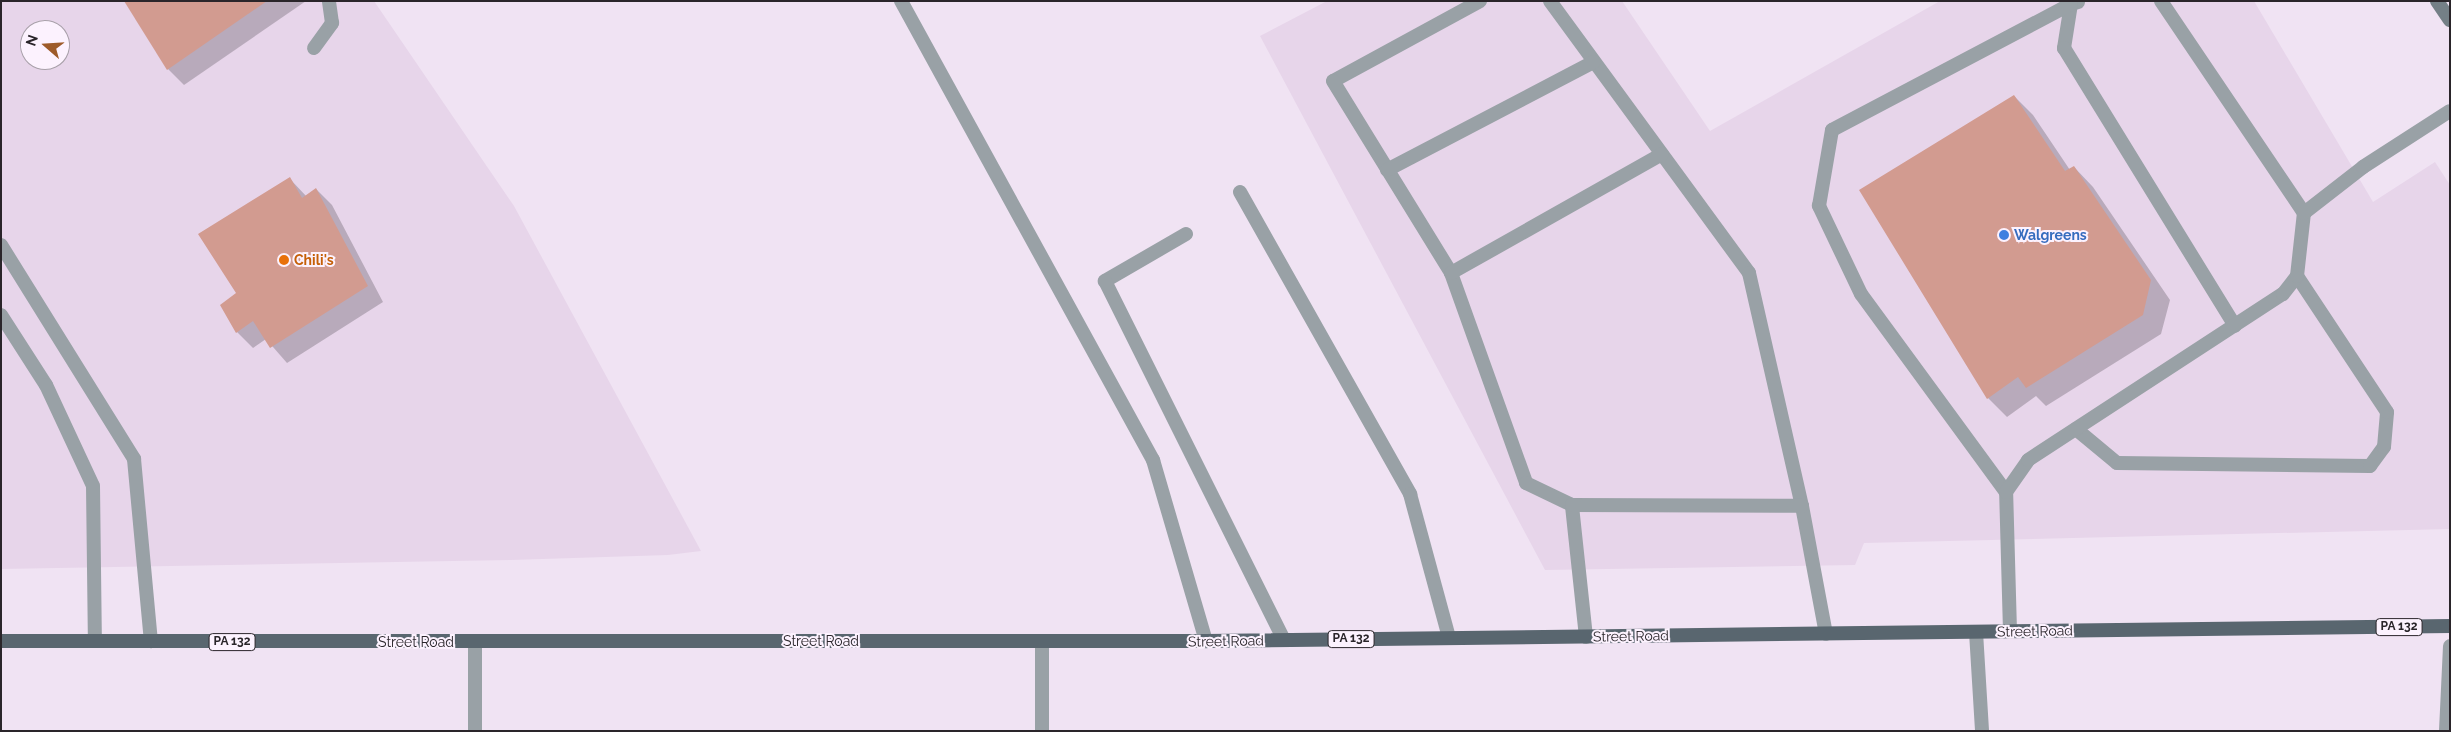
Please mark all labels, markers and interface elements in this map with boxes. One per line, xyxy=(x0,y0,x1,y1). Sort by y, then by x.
north arrow xyxy=(20,20,70,70)
text: N xyxy=(22,33,41,48)
place label: Walgreens xyxy=(2014,227,2087,243)
marker: Walgreens xyxy=(1998,229,2010,241)
place label: Chili's xyxy=(294,252,334,268)
marker: Chili's xyxy=(278,254,290,266)
road number: PA 132 xyxy=(2375,618,2423,636)
street label: Street Road xyxy=(1997,622,2073,640)
street label: Street Road xyxy=(1593,627,1669,645)
road number: PA 132 xyxy=(1327,630,1375,648)
road number: PA 132 xyxy=(208,632,256,652)
street label: Street Road xyxy=(1188,632,1264,650)
street label: Street Road xyxy=(783,633,859,649)
street label: Street Road xyxy=(378,634,454,650)

